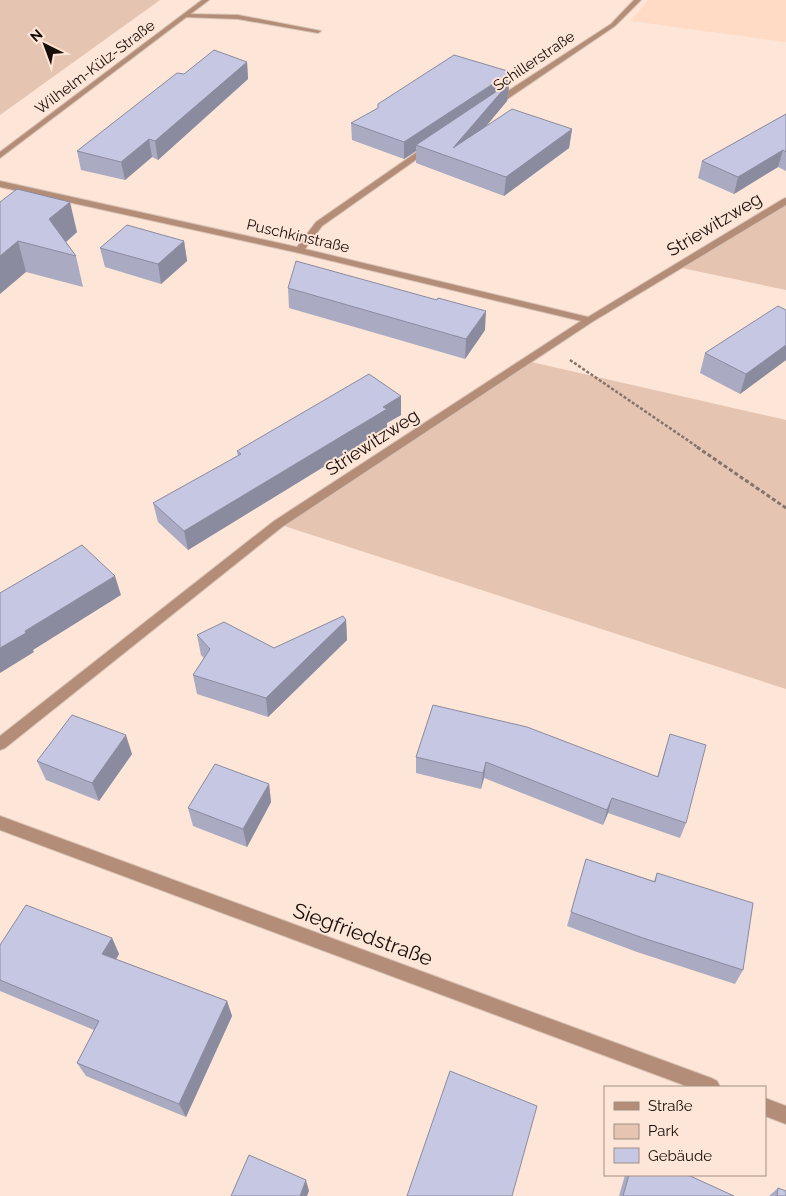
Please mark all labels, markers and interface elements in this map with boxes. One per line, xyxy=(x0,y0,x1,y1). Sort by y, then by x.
street label: Wilhelm-Külz-Straße xyxy=(32,16,158,118)
north arrow xyxy=(20,20,70,70)
text: N xyxy=(27,26,46,45)
street label: Schillerstraße xyxy=(490,27,578,95)
street label: Striewitzweg xyxy=(663,187,765,261)
street label: Puschkinstraße xyxy=(245,215,351,257)
street label: Striewitzweg xyxy=(321,404,423,480)
street label: Siegfriedstraße xyxy=(290,897,436,971)
legend xyxy=(604,1086,766,1176)
text: Straße xyxy=(648,1097,693,1115)
text: Park xyxy=(648,1122,679,1140)
text: Gebäude xyxy=(648,1147,712,1165)

